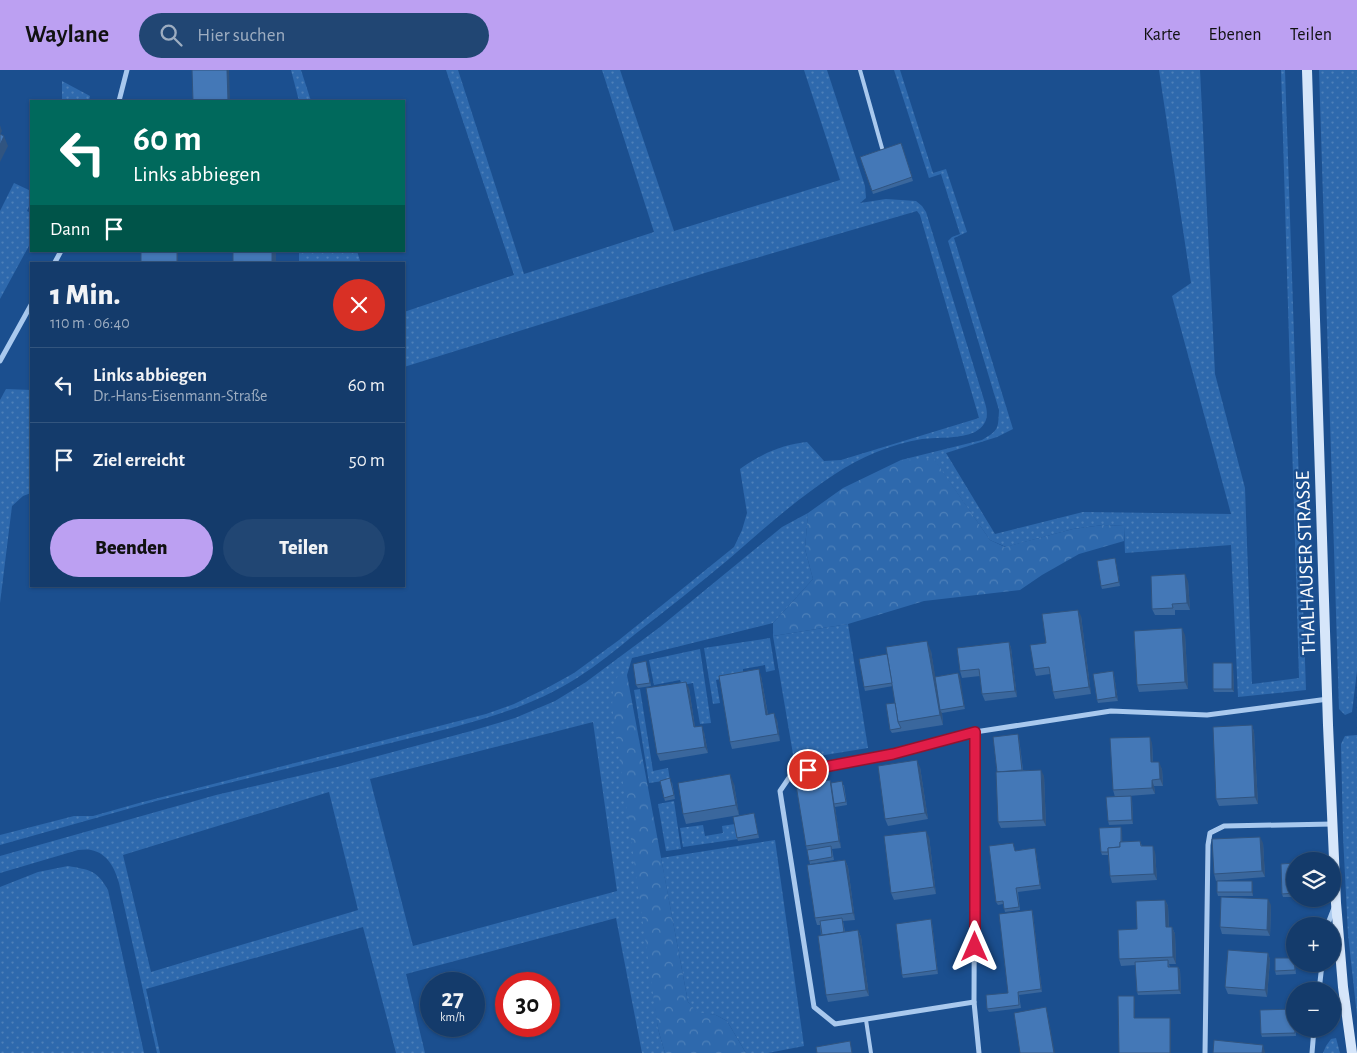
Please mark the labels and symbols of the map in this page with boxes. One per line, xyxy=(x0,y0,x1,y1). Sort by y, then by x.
street label: THALHAUSER STRASSE xyxy=(1293,470,1319,655)
pin xyxy=(787,749,829,791)
position arrow xyxy=(948,920,1000,972)
speed limit sign: 30 xyxy=(495,972,560,1037)

